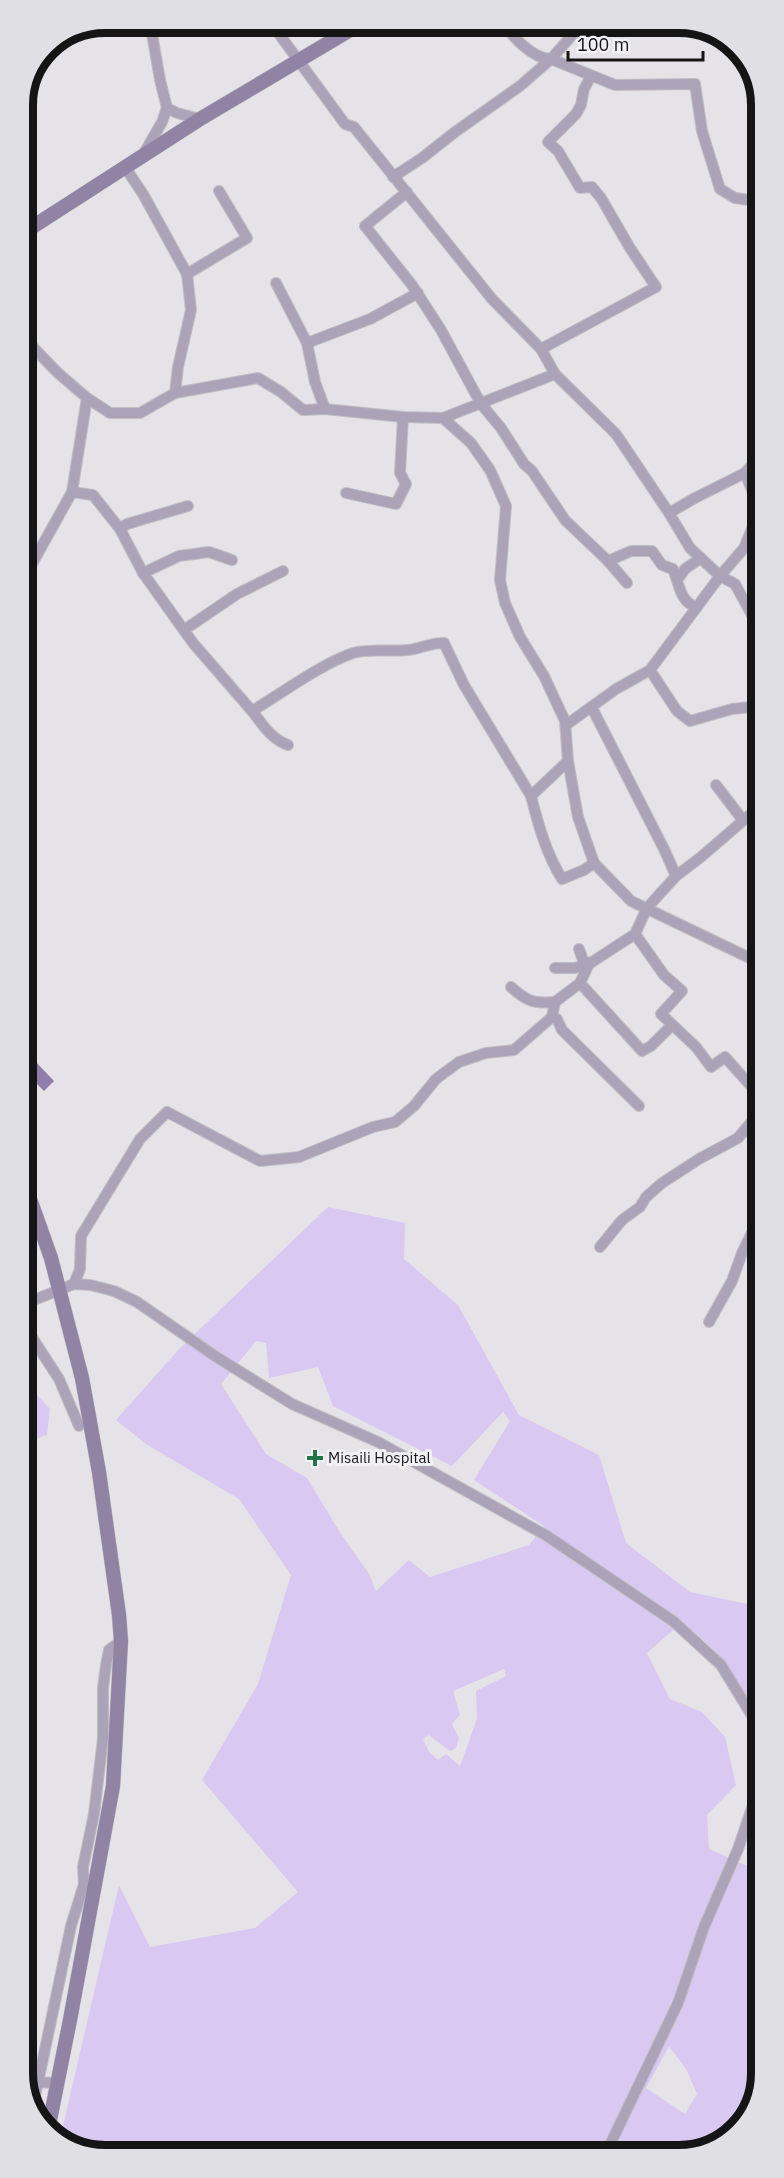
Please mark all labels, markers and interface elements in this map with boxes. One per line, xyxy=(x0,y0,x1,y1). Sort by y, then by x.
scale bar xyxy=(568,24,703,62)
text: 100 m xyxy=(577,33,629,56)
place label: Misaili Hospital xyxy=(328,1448,430,1467)
marker: Misaili Hospital xyxy=(306,1449,324,1467)

